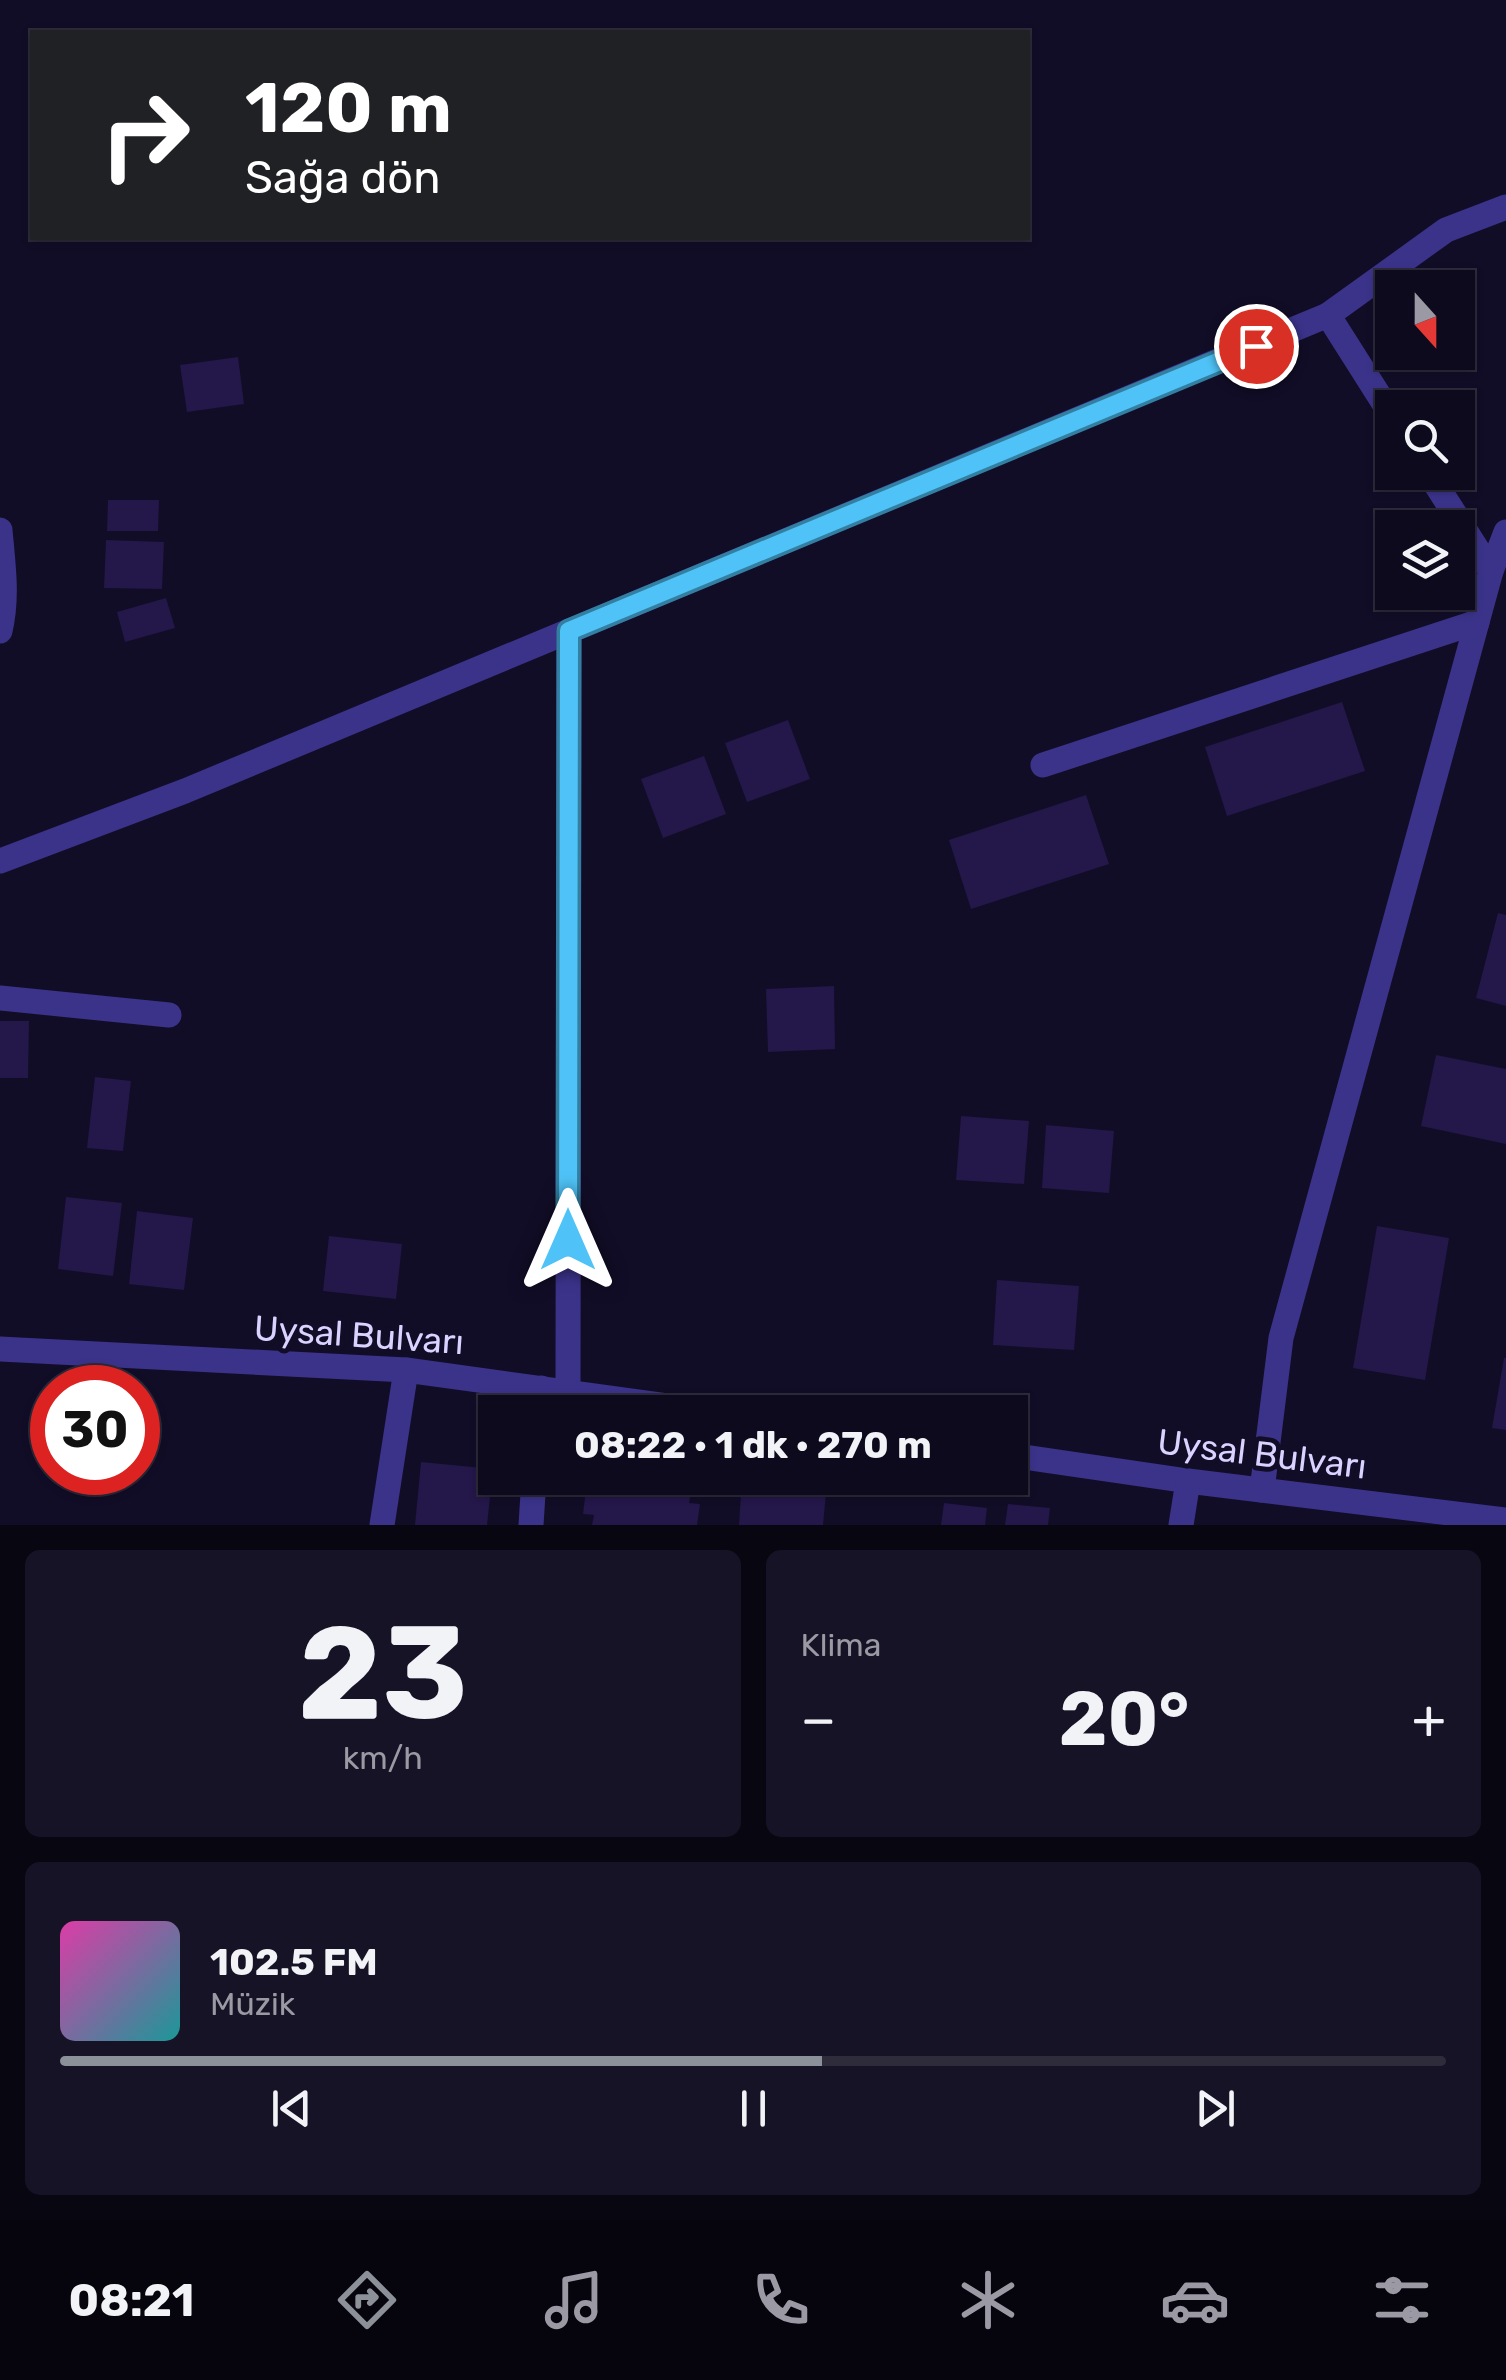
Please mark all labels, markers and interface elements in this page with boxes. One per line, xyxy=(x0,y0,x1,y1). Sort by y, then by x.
text: 120 m xyxy=(245,67,452,150)
icon: right xyxy=(80,70,210,200)
text: Sağa dön xyxy=(245,151,440,204)
north arrow xyxy=(1375,270,1475,370)
map controls xyxy=(1375,270,1475,610)
pin xyxy=(1214,304,1299,389)
icon: arrive xyxy=(1229,319,1284,374)
button: search xyxy=(1375,390,1475,490)
button: layers xyxy=(1375,510,1475,610)
position arrow xyxy=(516,1188,620,1292)
street label: Uysal Bulvarı xyxy=(253,1307,465,1363)
speed limit sign: 30 xyxy=(30,1365,160,1495)
street label: Uysal Bulvarı xyxy=(1155,1420,1369,1488)
text: 08:22 · 1 dk · 270 m xyxy=(574,1422,932,1468)
text: 23 xyxy=(298,1596,468,1751)
text: Klima xyxy=(801,1626,881,1664)
text: 20° xyxy=(1059,1675,1189,1764)
text: − xyxy=(801,1687,836,1752)
text: + xyxy=(1412,1687,1446,1752)
text: km/h xyxy=(343,1739,423,1777)
text: 102.5 FM xyxy=(210,1939,378,1985)
text: Müzik xyxy=(210,1985,295,2023)
icon: previous xyxy=(264,2081,319,2136)
icon: pause xyxy=(726,2081,781,2136)
icon: next xyxy=(1188,2081,1243,2136)
icon: directions xyxy=(332,2265,402,2335)
icon: music xyxy=(539,2265,609,2335)
icon: phone xyxy=(746,2265,816,2335)
icon: climate xyxy=(953,2265,1023,2335)
icon: car xyxy=(1160,2265,1230,2335)
icon: filters xyxy=(1367,2265,1437,2335)
text: 08:21 xyxy=(69,2274,194,2327)

